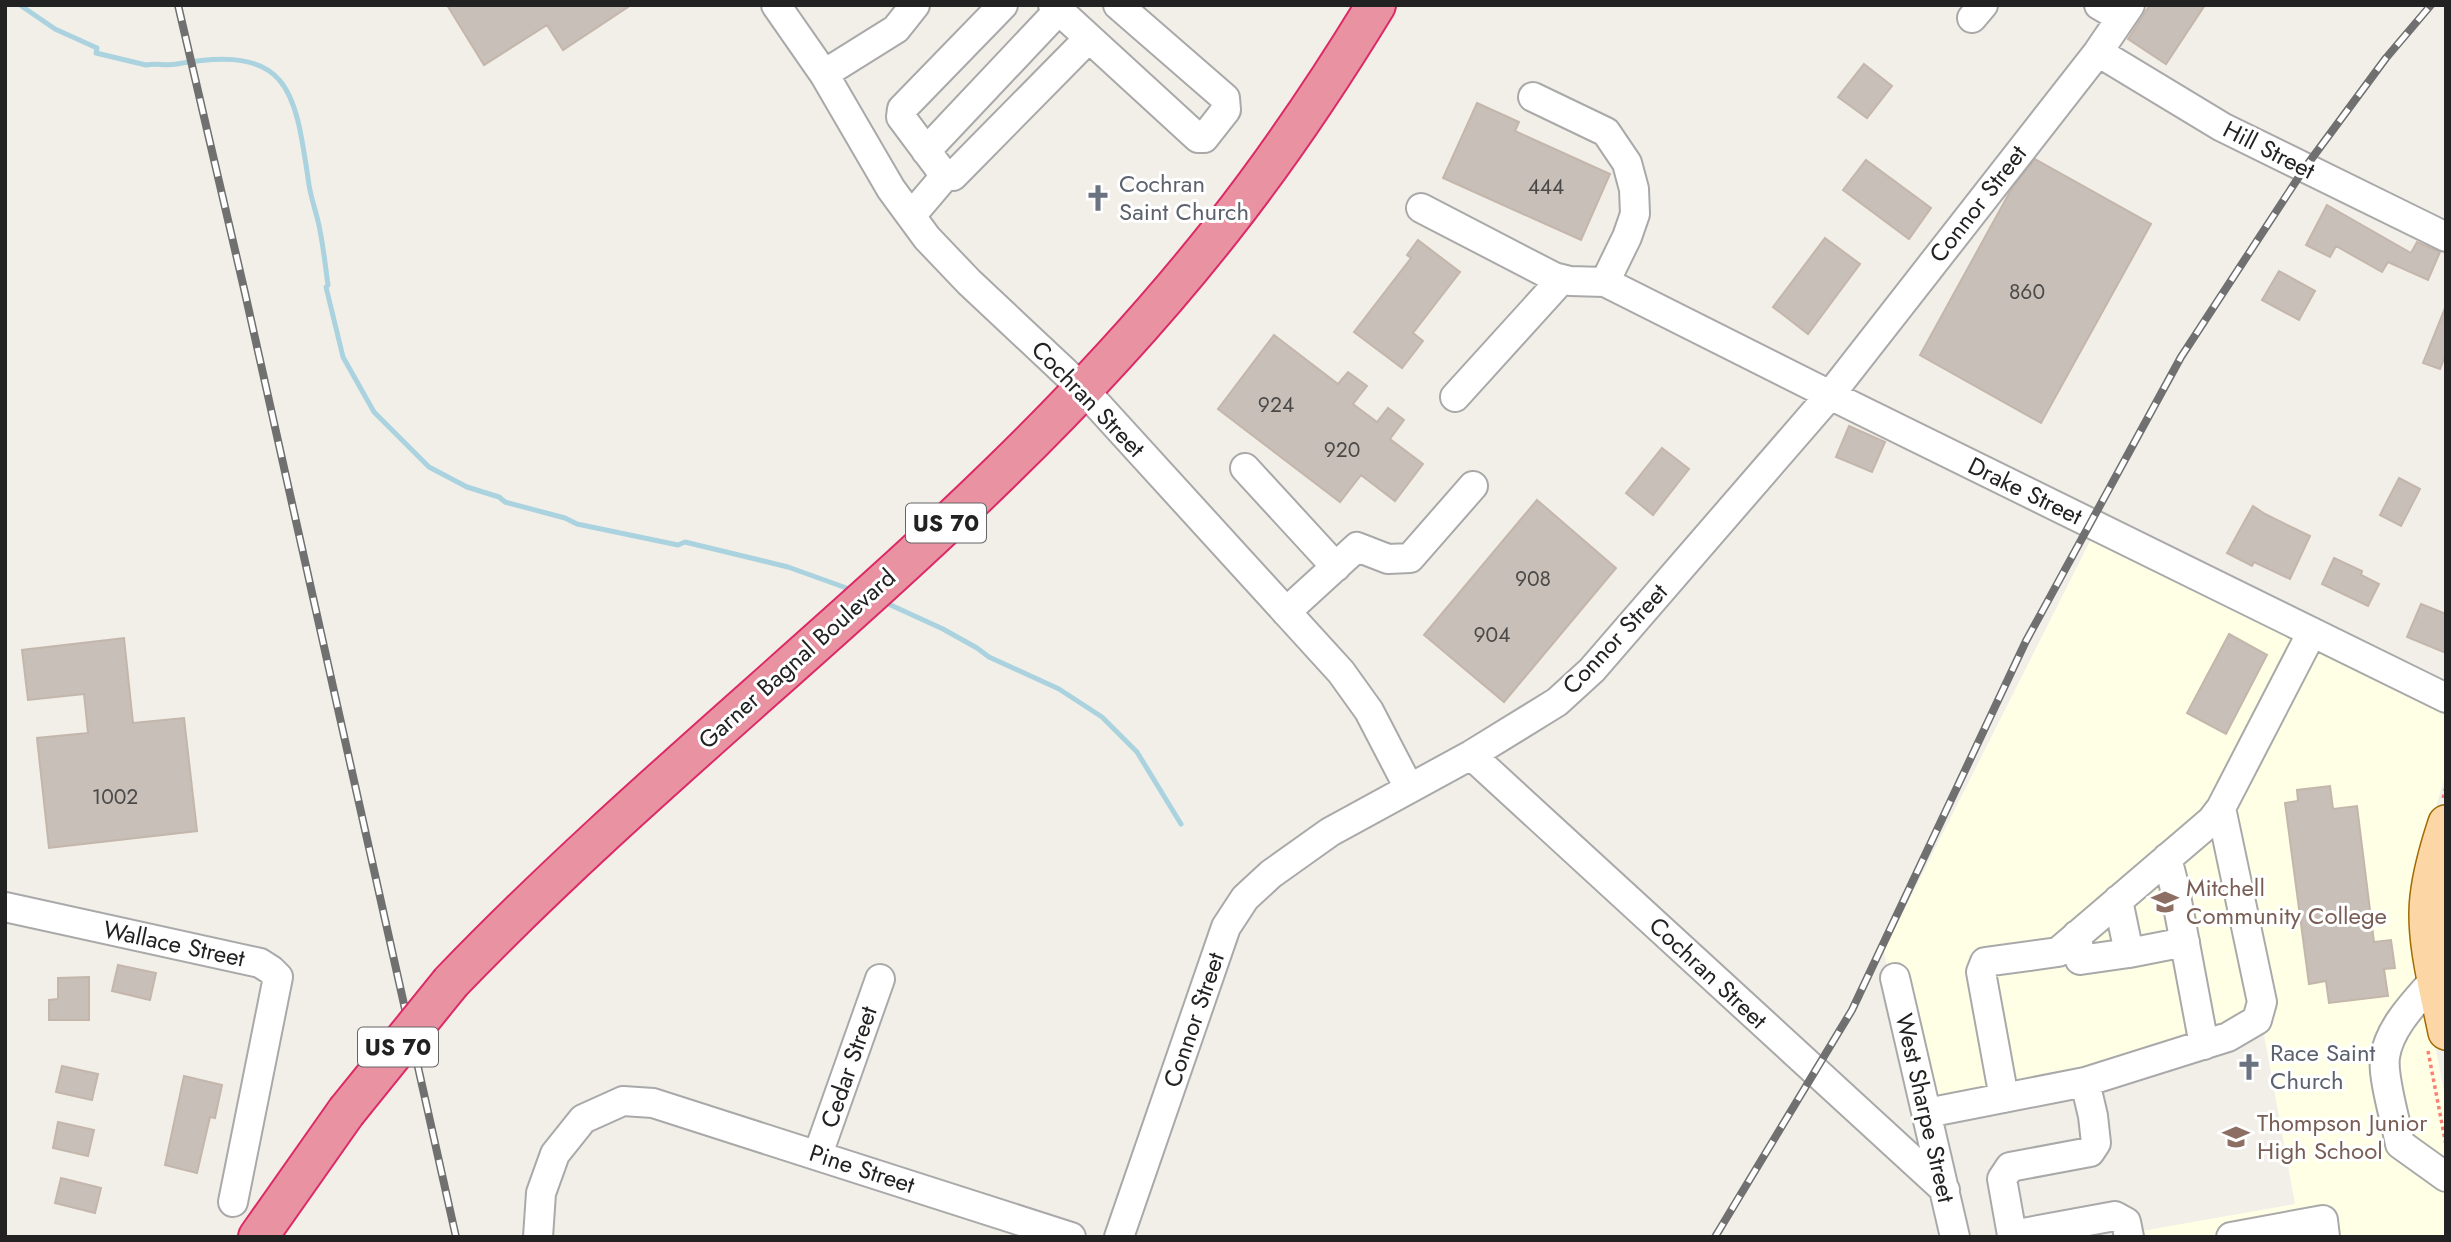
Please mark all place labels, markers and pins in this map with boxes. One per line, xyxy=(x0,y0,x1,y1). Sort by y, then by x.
place label: Cochran Saint Church xyxy=(1119,166,1249,229)
church icon: Cochran Saint Church xyxy=(1083,183,1113,213)
place label: Mitchell Community College xyxy=(2186,870,2387,933)
school or university icon: Mitchell Community College xyxy=(2150,887,2180,917)
place label: Race Saint Church xyxy=(2270,1035,2376,1098)
church icon: Race Saint Church xyxy=(2234,1052,2264,1082)
place label: Thompson Junior High School xyxy=(2257,1105,2428,1168)
school or university icon: Thompson Junior High School xyxy=(2221,1122,2251,1152)

